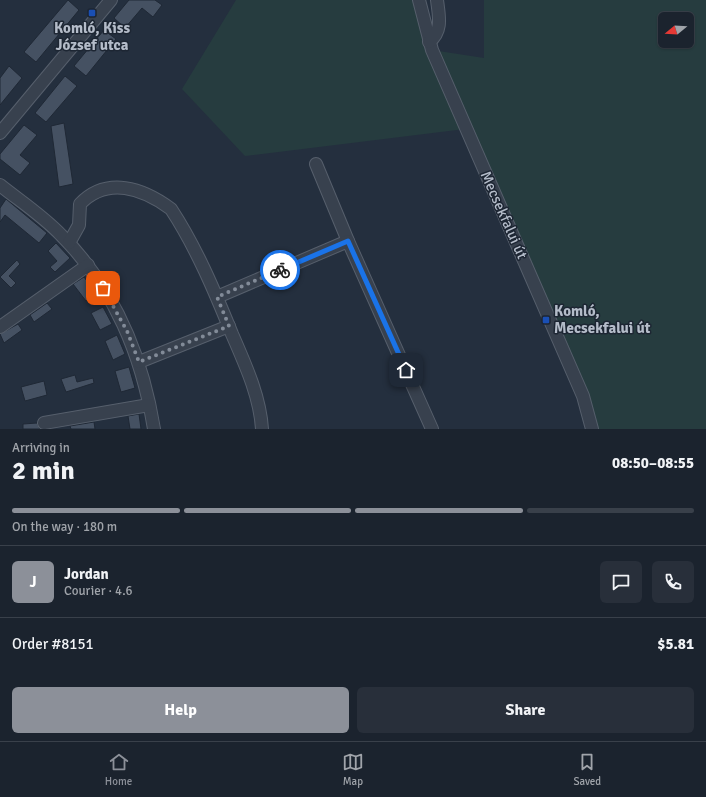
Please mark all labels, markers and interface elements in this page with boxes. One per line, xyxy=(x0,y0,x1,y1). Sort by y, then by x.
marker: Komló, Kiss József utca xyxy=(87,8,97,18)
north arrow xyxy=(658,12,694,48)
map controls xyxy=(658,12,694,48)
place label: Komló, Kiss József utca xyxy=(54,19,130,54)
street label: Mecsekfalui út xyxy=(477,168,531,262)
courier xyxy=(260,250,300,290)
icon: bike xyxy=(269,259,291,281)
pin xyxy=(86,271,120,305)
icon: bag xyxy=(92,277,114,299)
place label: Komló, Mecsekfalui út xyxy=(554,302,651,337)
marker: Komló, Mecsekfalui út xyxy=(541,315,551,325)
pin xyxy=(389,353,423,387)
icon: home xyxy=(395,359,417,381)
text: Arriving in xyxy=(12,440,70,456)
text: 08:50–08:55 xyxy=(612,454,694,472)
text: 2 min xyxy=(12,455,75,487)
text: On the way · 180 m xyxy=(12,519,117,535)
button: chat xyxy=(600,561,642,603)
button: phone xyxy=(652,561,694,603)
text: Jordan xyxy=(64,565,109,583)
text: J xyxy=(29,573,37,591)
text: Courier · 4.6 xyxy=(64,583,133,599)
text: Order #8151 xyxy=(12,635,94,653)
text: $5.81 xyxy=(657,635,694,653)
button: Help xyxy=(12,687,349,733)
button: Share xyxy=(357,687,694,733)
tab: Home xyxy=(105,751,132,788)
tab: Map xyxy=(342,751,364,788)
tab: Saved xyxy=(573,751,601,788)

